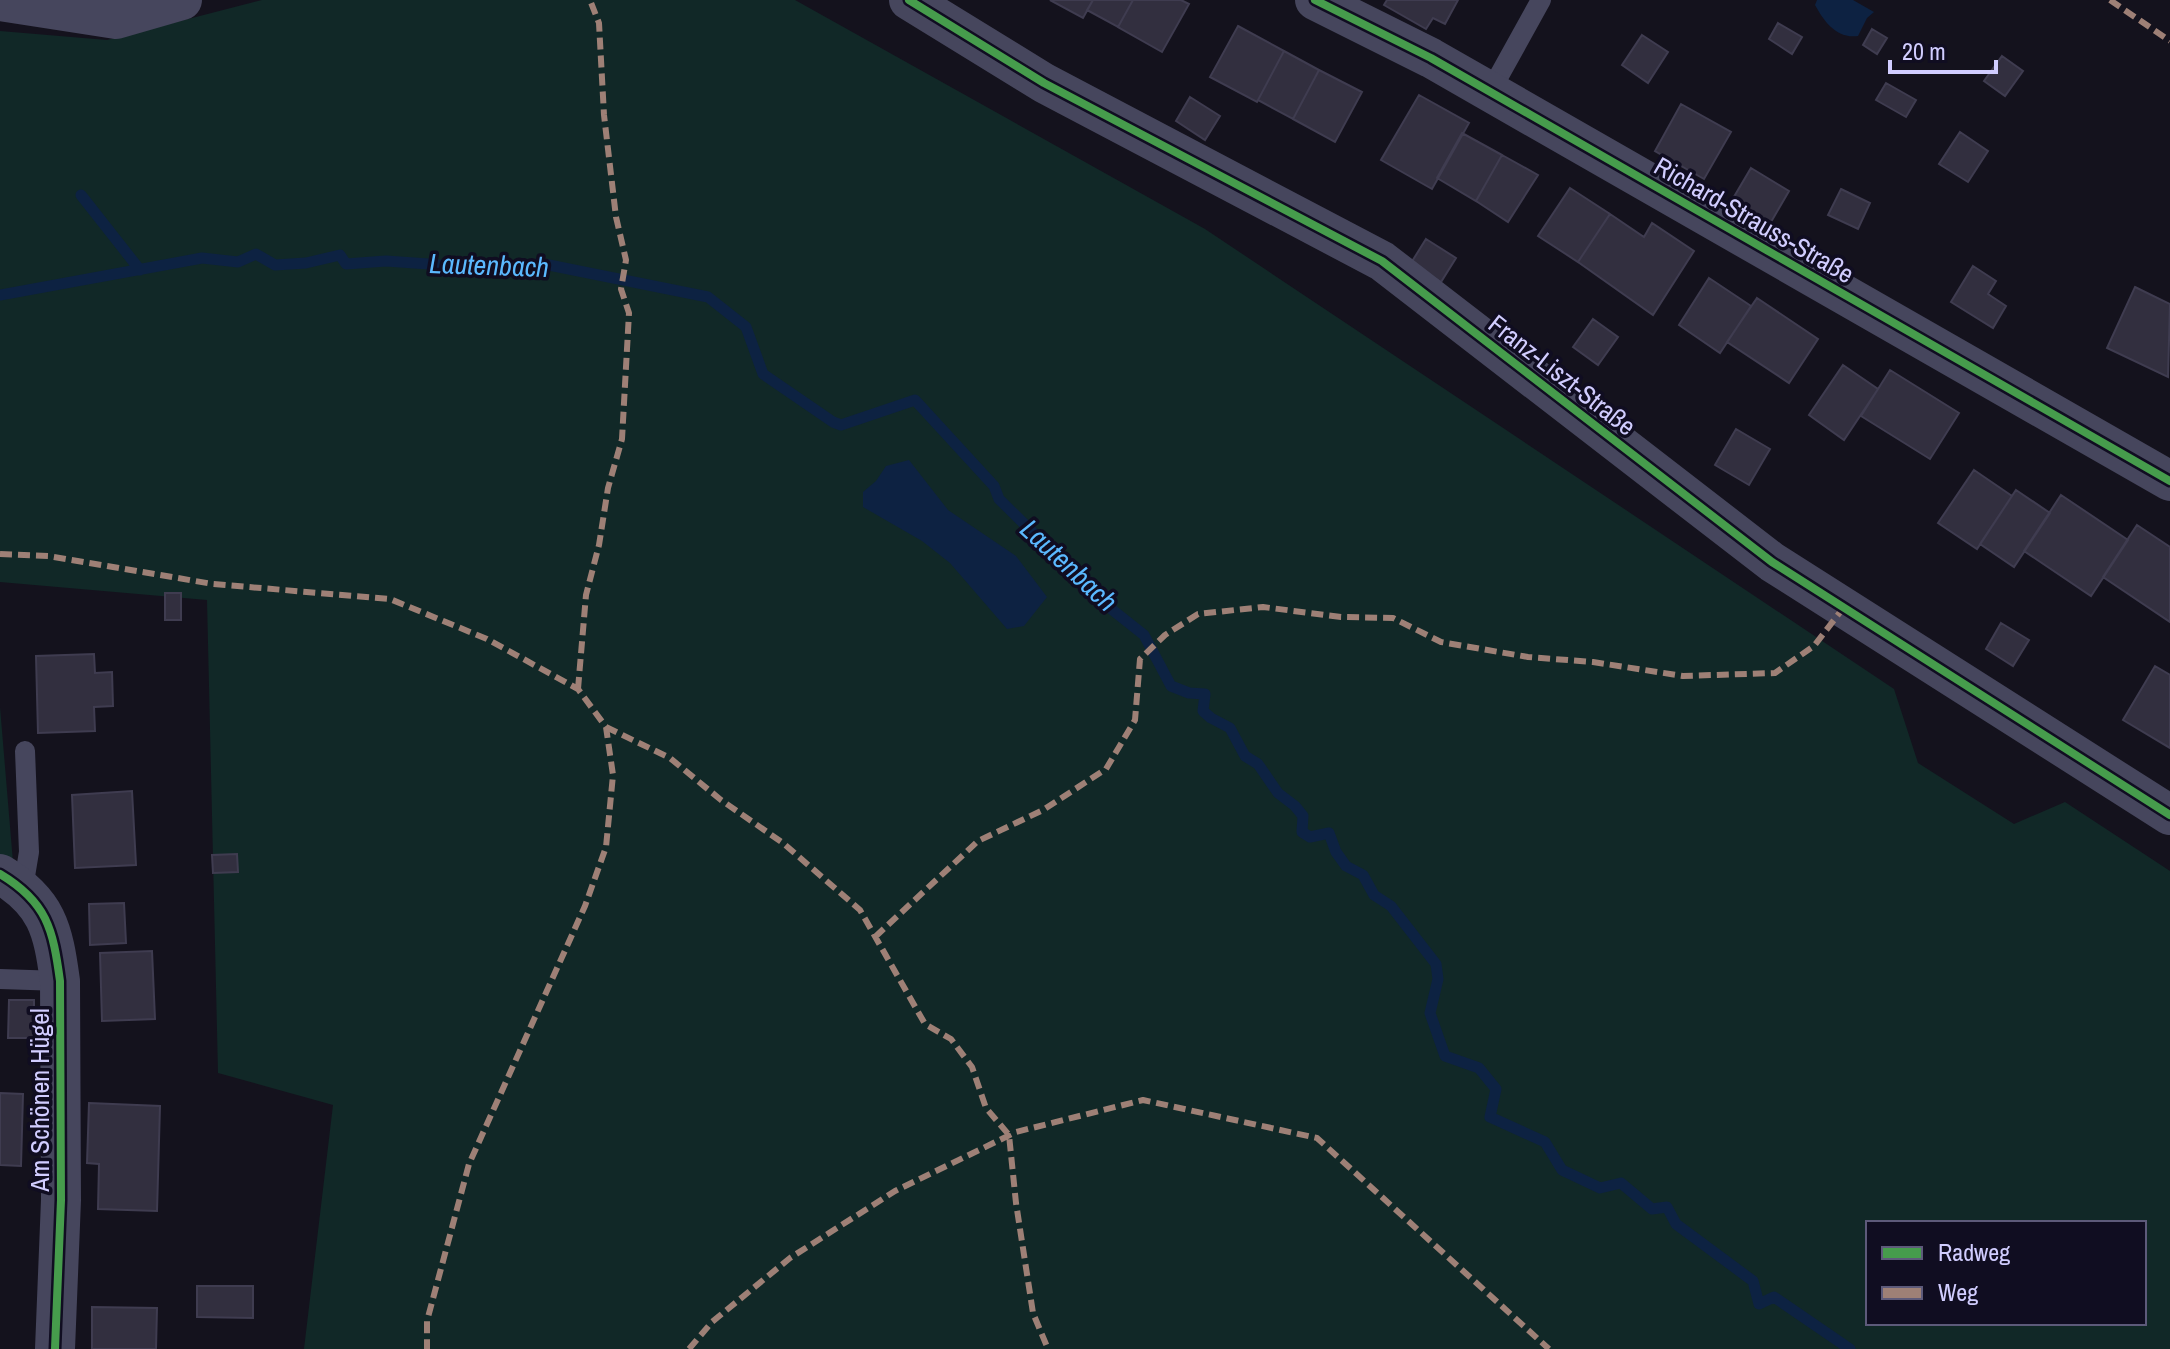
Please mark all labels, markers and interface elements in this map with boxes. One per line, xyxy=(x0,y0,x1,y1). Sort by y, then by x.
scale bar xyxy=(1890,24,1996,74)
text: 20 m xyxy=(1902,35,1946,67)
street label: Richard-Strauss-Straße xyxy=(1648,148,1860,291)
water label: Lautenbach xyxy=(428,244,550,286)
street label: Franz-Liszt-Straße xyxy=(1482,306,1643,443)
water label: Lautenbach xyxy=(1012,510,1126,620)
street label: Am Schönen Hügel xyxy=(22,1008,57,1193)
legend xyxy=(1866,1221,2146,1325)
text: Radweg xyxy=(1938,1236,2010,1268)
text: Weg xyxy=(1938,1276,1978,1308)

